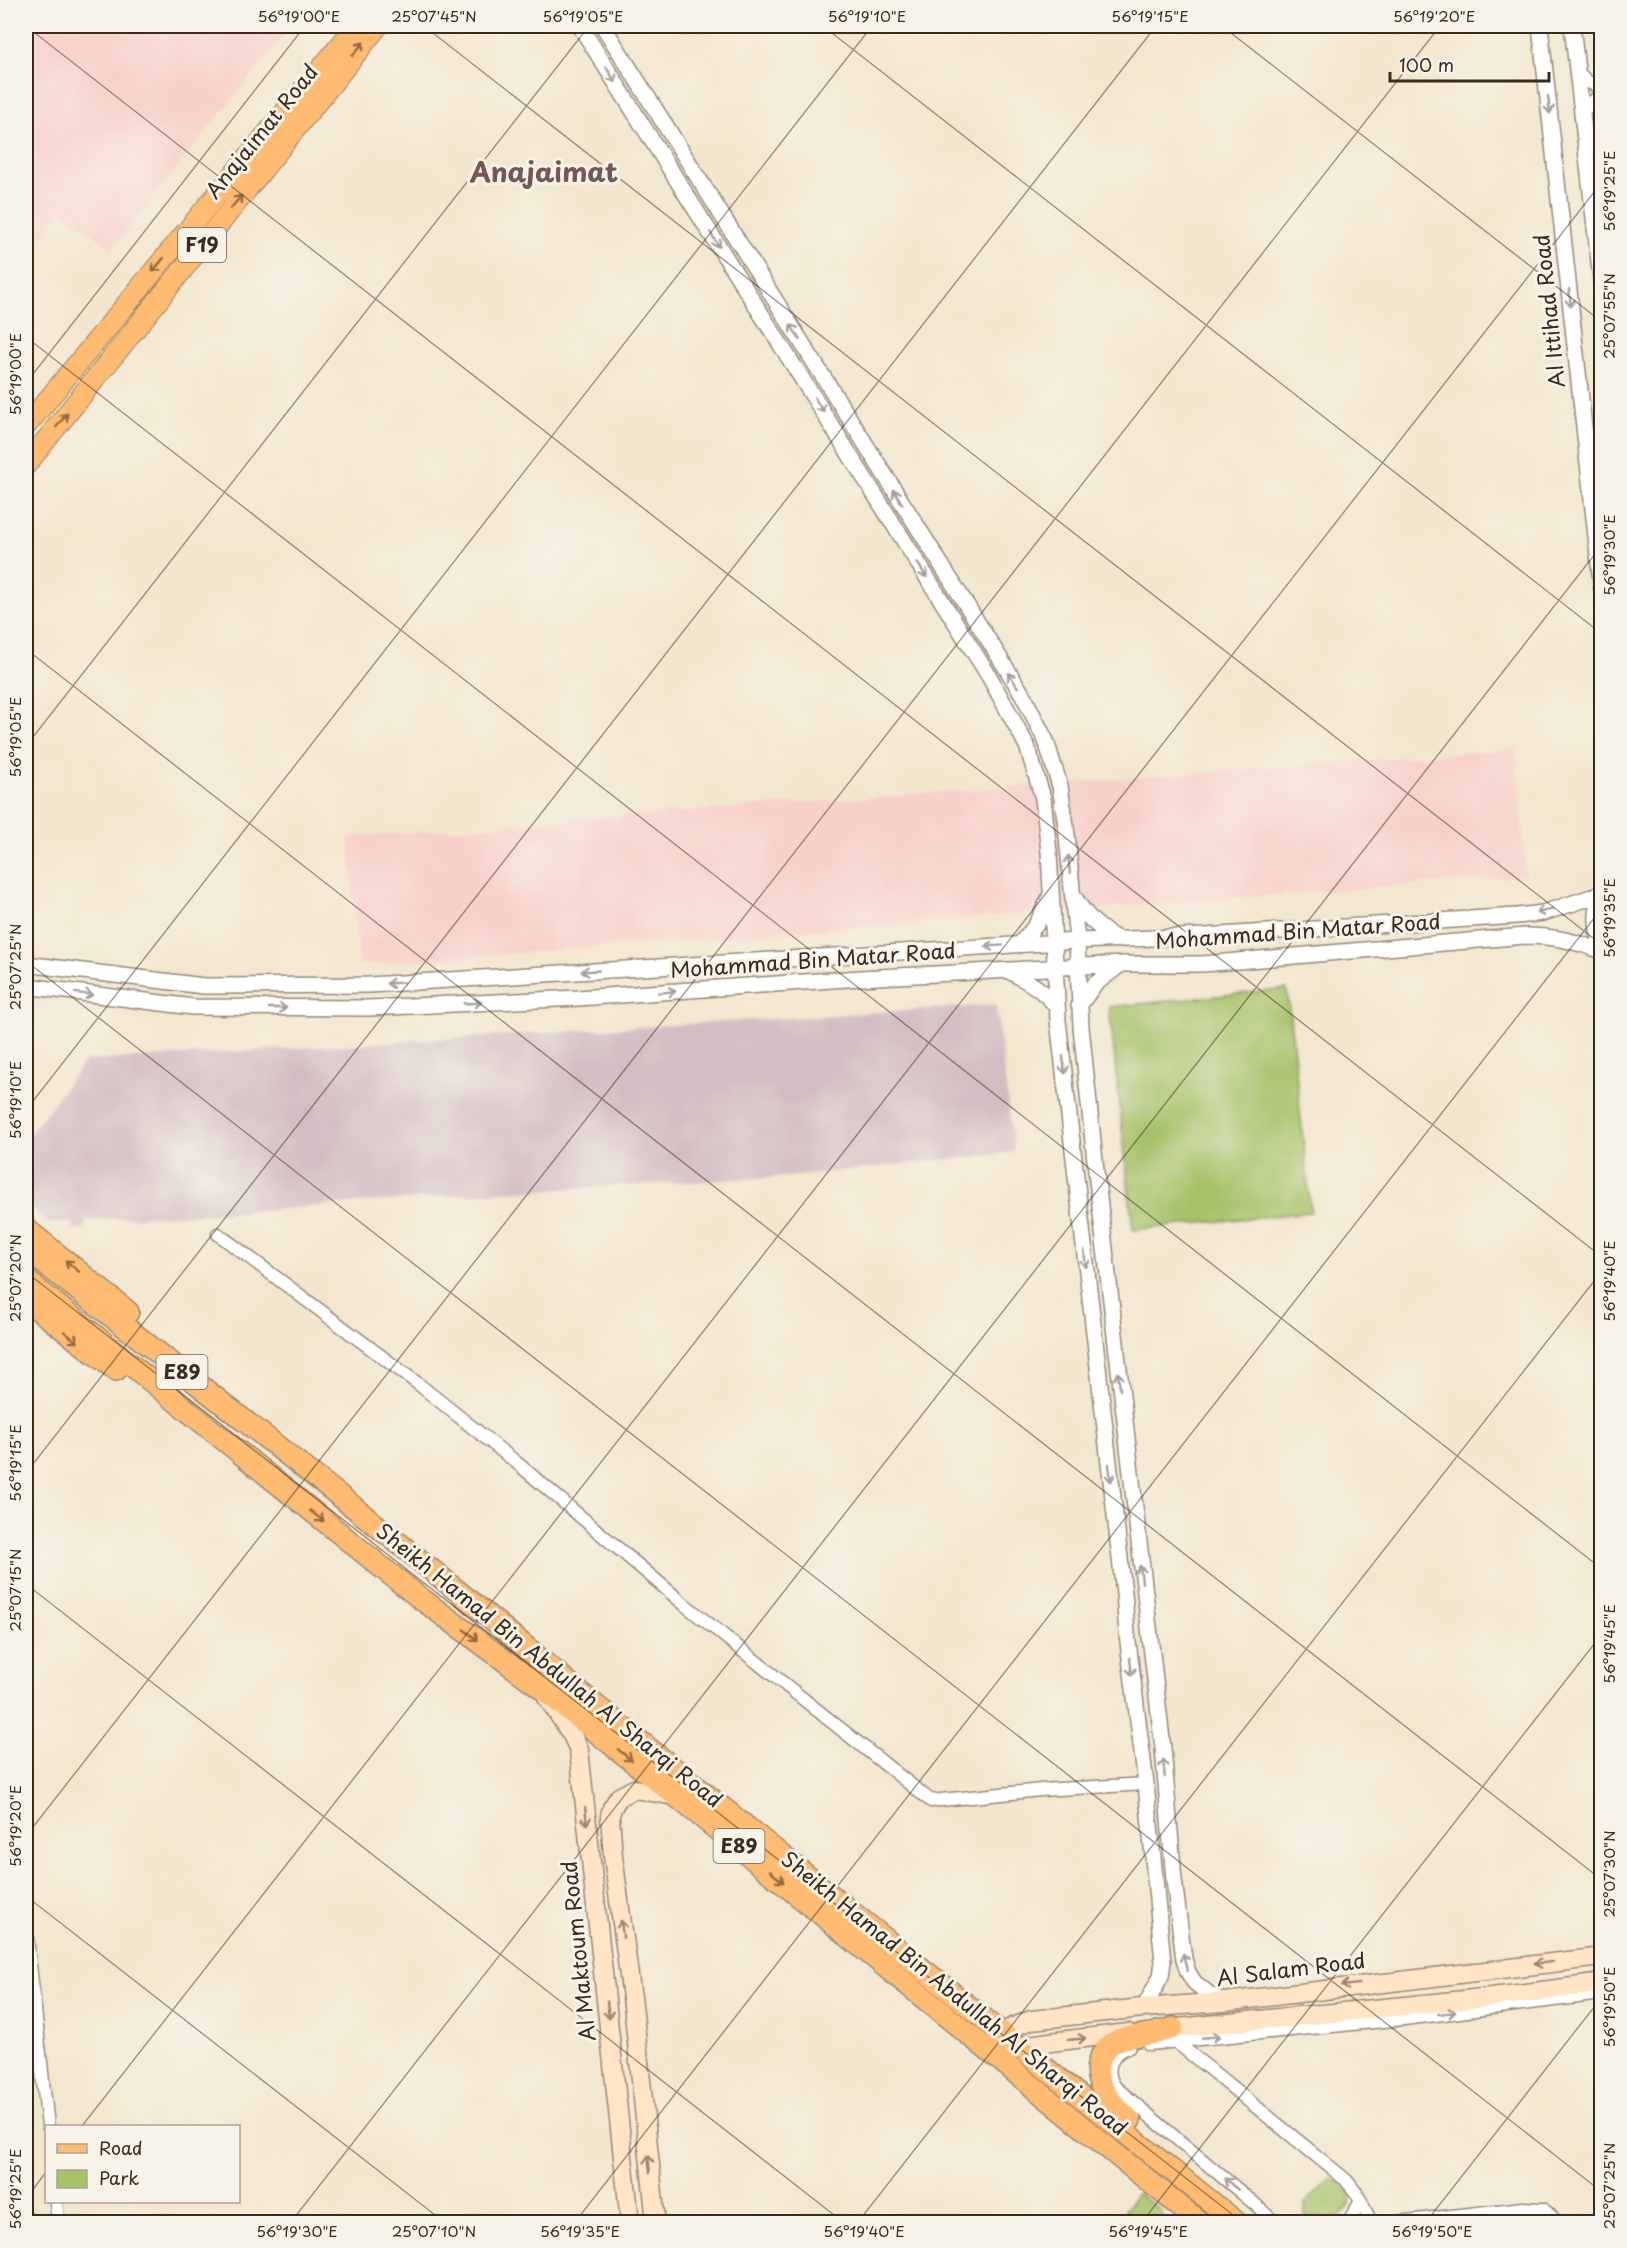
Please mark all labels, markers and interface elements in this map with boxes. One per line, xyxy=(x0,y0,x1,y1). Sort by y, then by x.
text: 56°19'00"E xyxy=(258,4,340,27)
text: 25°07'45"N xyxy=(391,4,477,27)
text: 56°19'05"E xyxy=(542,4,624,27)
text: 56°19'10"E xyxy=(828,4,906,27)
text: 56°19'15"E xyxy=(1111,4,1189,27)
text: 56°19'20"E xyxy=(1393,4,1475,27)
one-way arrow xyxy=(352,42,365,58)
scale bar xyxy=(1390,45,1549,83)
text: 100 m xyxy=(1399,51,1454,78)
street label: Anajaimat Road xyxy=(196,57,325,205)
one-way arrow xyxy=(605,66,617,83)
one-way arrow xyxy=(1543,94,1554,114)
district label: Anajaimat xyxy=(469,150,618,191)
text: 56°19'25"E xyxy=(1597,151,1620,231)
one-way arrow xyxy=(230,194,243,210)
road number: F19 xyxy=(178,228,226,262)
one-way arrow xyxy=(710,231,722,248)
street label: Al Ittihad Road xyxy=(1524,233,1572,390)
one-way arrow xyxy=(152,257,165,273)
text: 25°07'55"N xyxy=(1597,273,1620,359)
one-way arrow xyxy=(1565,288,1576,308)
one-way arrow xyxy=(788,324,800,341)
text: 56°19'00"E xyxy=(3,333,26,415)
one-way arrow xyxy=(813,396,825,413)
one-way arrow xyxy=(56,412,69,428)
one-way arrow xyxy=(892,489,904,506)
text: 56°19'30"E xyxy=(1597,514,1620,596)
one-way arrow xyxy=(917,561,929,578)
one-way arrow xyxy=(1007,673,1019,689)
text: 56°19'05"E xyxy=(3,696,26,778)
one-way arrow xyxy=(1063,855,1074,875)
text: 56°19'35"E xyxy=(1597,878,1620,958)
street label: Mohammad Bin Matar Road xyxy=(1154,904,1442,956)
one-way arrow xyxy=(1536,906,1555,918)
text: 25°07'25"N xyxy=(3,924,26,1010)
street label: Mohammad Bin Matar Road xyxy=(669,933,957,985)
one-way arrow xyxy=(985,941,1005,952)
one-way arrow xyxy=(581,965,600,976)
one-way arrow xyxy=(386,978,406,989)
one-way arrow xyxy=(657,986,677,997)
one-way arrow xyxy=(73,988,93,999)
one-way arrow xyxy=(462,997,482,1008)
one-way arrow xyxy=(267,1002,287,1014)
one-way arrow xyxy=(1059,1054,1070,1074)
text: 56°19'10"E xyxy=(3,1061,26,1139)
text: 25°07'20"N xyxy=(3,1234,26,1322)
text: 56°19'40"E xyxy=(1597,1240,1620,1322)
one-way arrow xyxy=(1080,1248,1091,1268)
one-way arrow xyxy=(64,1259,80,1272)
one-way arrow xyxy=(63,1330,79,1343)
road number: E89 xyxy=(156,1355,207,1389)
one-way arrow xyxy=(1113,1371,1124,1391)
text: 56°19'15"E xyxy=(3,1424,26,1502)
one-way arrow xyxy=(1105,1463,1116,1482)
one-way arrow xyxy=(308,1509,324,1522)
street label: Sheikh Hamad Bin Abdullah Al Sharqi Road xyxy=(370,1514,730,1815)
text: 25°07'15"N xyxy=(3,1548,26,1632)
one-way arrow xyxy=(1136,1565,1147,1585)
text: 56°19'45"E xyxy=(1597,1604,1620,1684)
one-way arrow xyxy=(462,1629,478,1641)
one-way arrow xyxy=(1125,1656,1136,1676)
one-way arrow xyxy=(616,1748,632,1761)
one-way arrow xyxy=(1159,1758,1170,1778)
text: 56°19'20"E xyxy=(3,1785,26,1867)
one-way arrow xyxy=(581,1806,592,1826)
road number: E89 xyxy=(714,1829,764,1863)
text: 25°07'30"N xyxy=(1597,1830,1620,1918)
street label: Sheikh Hamad Bin Abdullah Al Sharqi Road xyxy=(775,1842,1135,2143)
street label: Al Maktoum Road xyxy=(552,1859,602,2043)
one-way arrow xyxy=(769,1870,785,1883)
one-way arrow xyxy=(616,1920,627,1940)
street label: Al Salam Road xyxy=(1214,1943,1367,1993)
one-way arrow xyxy=(1179,1952,1191,1971)
one-way arrow xyxy=(1534,1958,1554,1969)
text: 56°19'50"E xyxy=(1597,1967,1620,2047)
one-way arrow xyxy=(1340,1980,1360,1991)
one-way arrow xyxy=(603,2000,614,2020)
one-way arrow xyxy=(1436,2008,1456,2019)
one-way arrow xyxy=(1201,2031,1220,2042)
one-way arrow xyxy=(1067,2033,1087,2044)
legend xyxy=(45,2125,240,2203)
text: Road xyxy=(99,2134,143,2161)
text: 25°07'25"N xyxy=(1597,2143,1620,2229)
text: 56°19'25"E xyxy=(3,2149,26,2229)
one-way arrow xyxy=(643,2155,654,2175)
text: Park xyxy=(99,2164,139,2191)
one-way arrow xyxy=(1223,2177,1239,2190)
text: 56°19'30"E xyxy=(256,2219,338,2242)
text: 25°07'10"N xyxy=(392,2219,476,2242)
text: 56°19'35"E xyxy=(540,2219,620,2242)
text: 56°19'40"E xyxy=(823,2219,905,2242)
text: 56°19'45"E xyxy=(1108,2219,1188,2242)
text: 56°19'50"E xyxy=(1392,2219,1472,2242)

